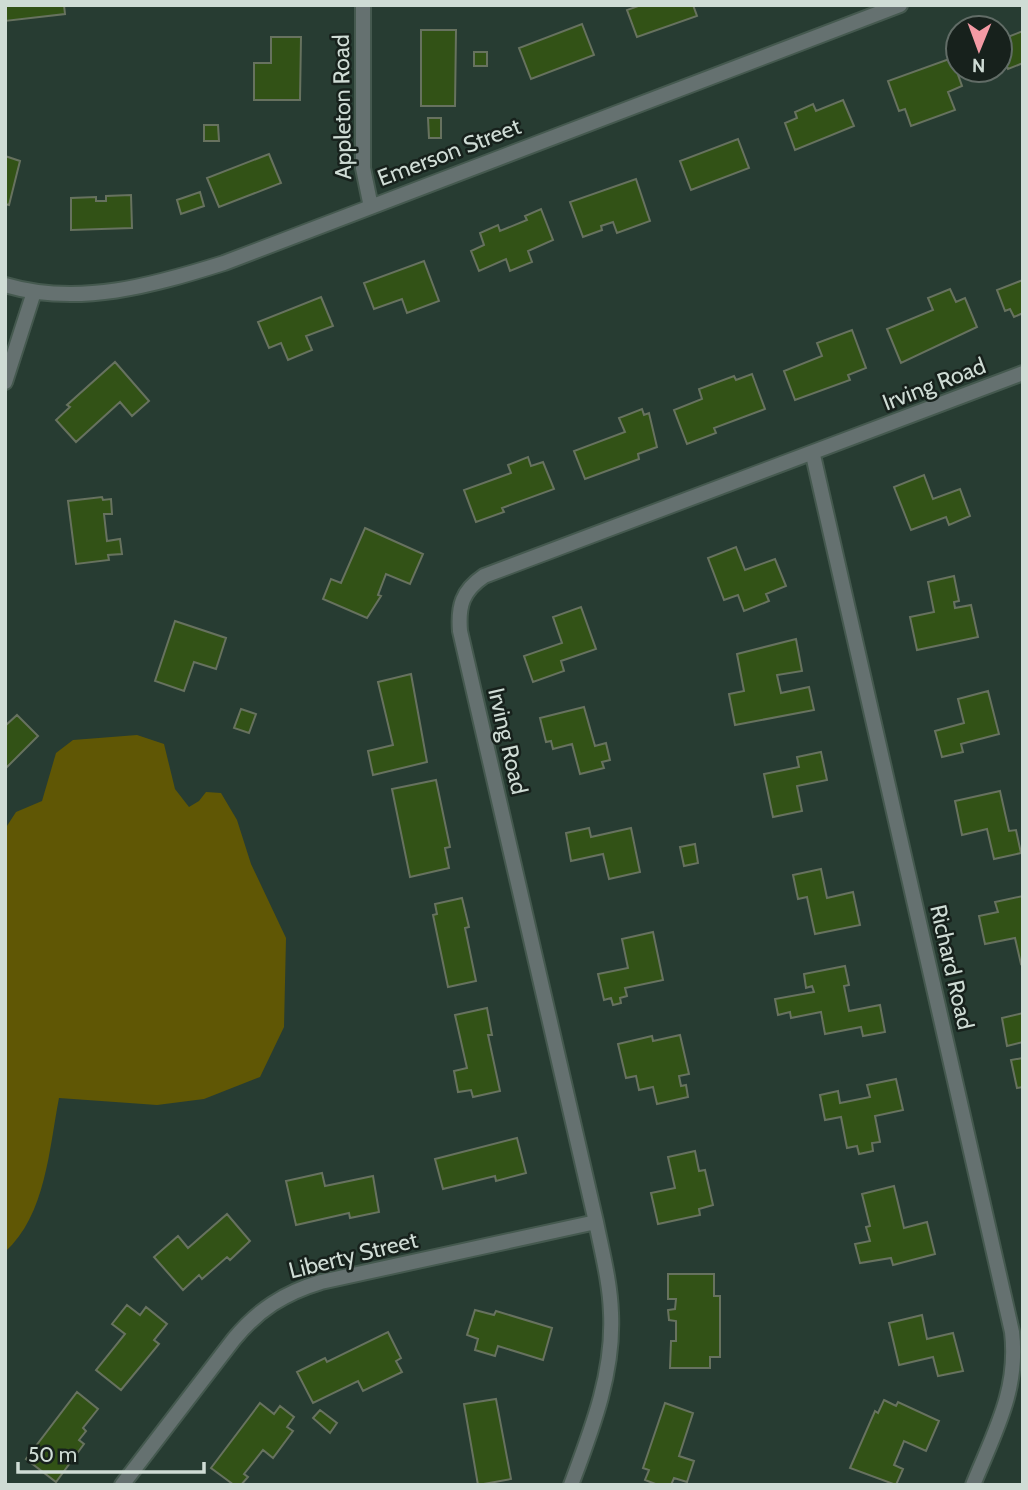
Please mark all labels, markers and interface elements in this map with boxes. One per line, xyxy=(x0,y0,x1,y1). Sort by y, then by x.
north arrow xyxy=(944,14,1014,84)
street label: Appleton Road xyxy=(327,34,357,180)
text: N xyxy=(972,54,986,77)
street label: Emerson Street xyxy=(373,112,525,192)
street label: Irving Road xyxy=(878,351,990,417)
street label: Irving Road xyxy=(482,685,534,797)
street label: Richard Road xyxy=(924,902,980,1032)
street label: Liberty Street xyxy=(286,1225,421,1285)
scale bar xyxy=(18,1430,203,1474)
text: 50 m xyxy=(28,1442,77,1467)

